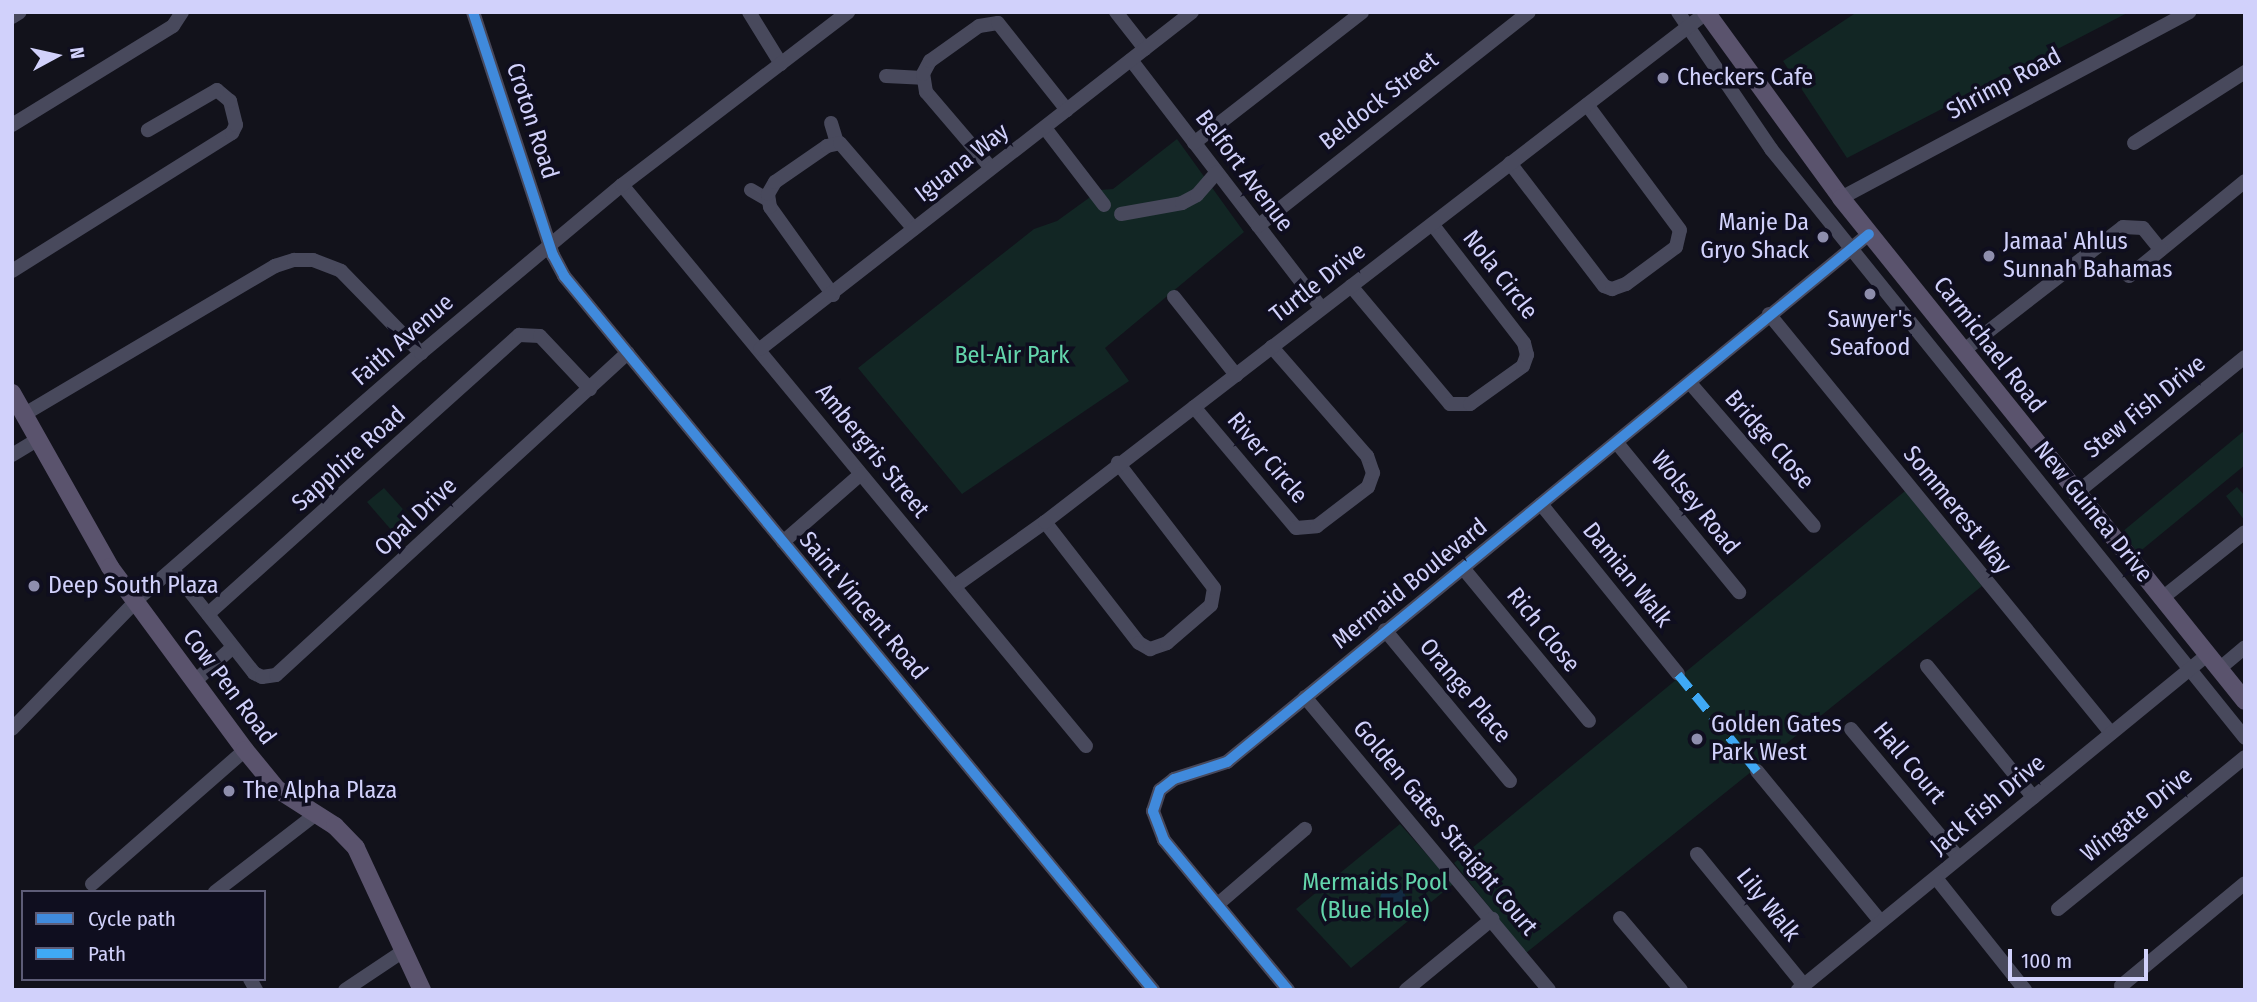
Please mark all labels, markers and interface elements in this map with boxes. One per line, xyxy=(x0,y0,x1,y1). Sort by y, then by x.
north arrow xyxy=(21,21,91,91)
street label: Shrimp Road xyxy=(1942,42,2066,126)
text: N xyxy=(65,46,89,60)
street label: Beldock Street xyxy=(1314,46,1444,156)
street label: Croton Road xyxy=(500,59,564,183)
place label: Checkers Cafe xyxy=(1677,64,1813,92)
marker: Checkers Cafe xyxy=(1655,70,1671,86)
street label: Belfort Avenue xyxy=(1189,104,1299,238)
street label: Iguana Way xyxy=(909,117,1015,209)
place label: Manje Da Gryo Shack xyxy=(1700,209,1809,265)
street label: Nola Circle xyxy=(1456,225,1544,325)
place label: Jamaa' Ahlus Sunnah Bahamas xyxy=(2003,228,2172,284)
marker: Manje Da Gryo Shack xyxy=(1815,229,1831,245)
street label: Turtle Drive xyxy=(1265,237,1371,329)
marker: Jamaa' Ahlus Sunnah Bahamas xyxy=(1981,248,1997,264)
street label: Carmichael Road xyxy=(1927,271,2051,419)
marker: Sawyer's Seafood xyxy=(1862,286,1878,302)
street label: Faith Avenue xyxy=(346,288,460,392)
place label: Sawyer's Seafood xyxy=(1827,306,1913,362)
park label: Bel-Air Park xyxy=(954,342,1070,370)
street label: Stew Fish Drive xyxy=(2079,349,2211,465)
street label: Ambergris Street xyxy=(809,378,935,524)
street label: Bridge Close xyxy=(1718,385,1820,495)
street label: Sapphire Road xyxy=(286,401,412,517)
street label: River Circle xyxy=(1221,407,1313,509)
street label: New Guinea Drive xyxy=(2027,436,2159,588)
street label: Sommerest Way xyxy=(1897,440,2017,580)
street label: Wolsey Road xyxy=(1645,445,1745,561)
street label: Opal Drive xyxy=(369,472,463,562)
street label: Mermaid Boulevard xyxy=(1327,513,1493,655)
street label: Damian Walk xyxy=(1576,517,1678,633)
street label: Saint Vincent Road xyxy=(793,526,933,686)
place label: Deep South Plaza xyxy=(48,572,219,600)
marker: Deep South Plaza xyxy=(26,578,42,594)
street label: Rich Close xyxy=(1500,582,1586,678)
street label: Cow Pen Road xyxy=(176,623,282,751)
street label: Orange Place xyxy=(1413,633,1517,749)
place label: Golden Gates Park West xyxy=(1711,711,1842,767)
street label: Golden Gates Straight Court xyxy=(1347,715,1543,941)
street label: Hall Court xyxy=(1867,716,1951,810)
marker: Golden Gates Park West xyxy=(1689,731,1705,747)
street label: Jack Fish Drive xyxy=(1925,749,2051,861)
street label: Wingate Drive xyxy=(2075,761,2199,869)
place label: The Alpha Plaza xyxy=(243,777,397,805)
marker: The Alpha Plaza xyxy=(221,783,237,799)
street label: Lily Walk xyxy=(1730,863,1806,947)
park label: Mermaids Pool (Blue Hole) xyxy=(1302,869,1448,925)
legend xyxy=(21,890,266,981)
text: Cycle path xyxy=(88,906,176,932)
scale bar xyxy=(2012,936,2152,980)
text: Path xyxy=(88,941,126,967)
text: 100 m xyxy=(2021,948,2072,974)

